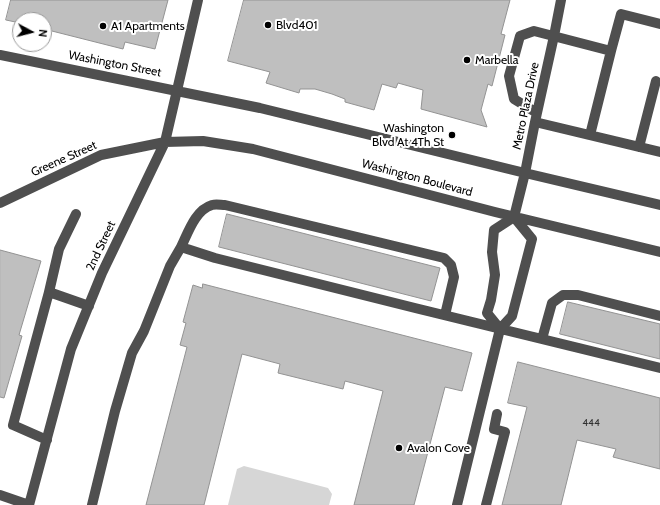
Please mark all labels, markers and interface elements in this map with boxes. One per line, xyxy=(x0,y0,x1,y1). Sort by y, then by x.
north arrow xyxy=(12,12,52,52)
place label: Blvd401 xyxy=(276,18,318,32)
place label: A1 Apartments xyxy=(111,19,185,33)
marker: Blvd401 xyxy=(263,20,273,30)
marker: A1 Apartments xyxy=(98,21,108,31)
text: N xyxy=(35,29,50,38)
street label: Washington Street xyxy=(67,48,163,80)
place label: Marbella xyxy=(475,53,518,67)
marker: Marbella xyxy=(462,55,472,65)
street label: Metro Plaza Drive xyxy=(510,61,542,151)
place label: Washington Blvd At 4Th St xyxy=(372,121,444,149)
marker: Washington Blvd At 4Th St xyxy=(447,130,457,140)
street label: Greene Street xyxy=(29,138,99,180)
street label: Washington Boulevard xyxy=(360,156,474,200)
street label: 2nd Street xyxy=(83,219,119,273)
house number: 444 xyxy=(582,417,600,429)
place label: Avalon Cove xyxy=(407,441,470,455)
marker: Avalon Cove xyxy=(394,443,404,453)

